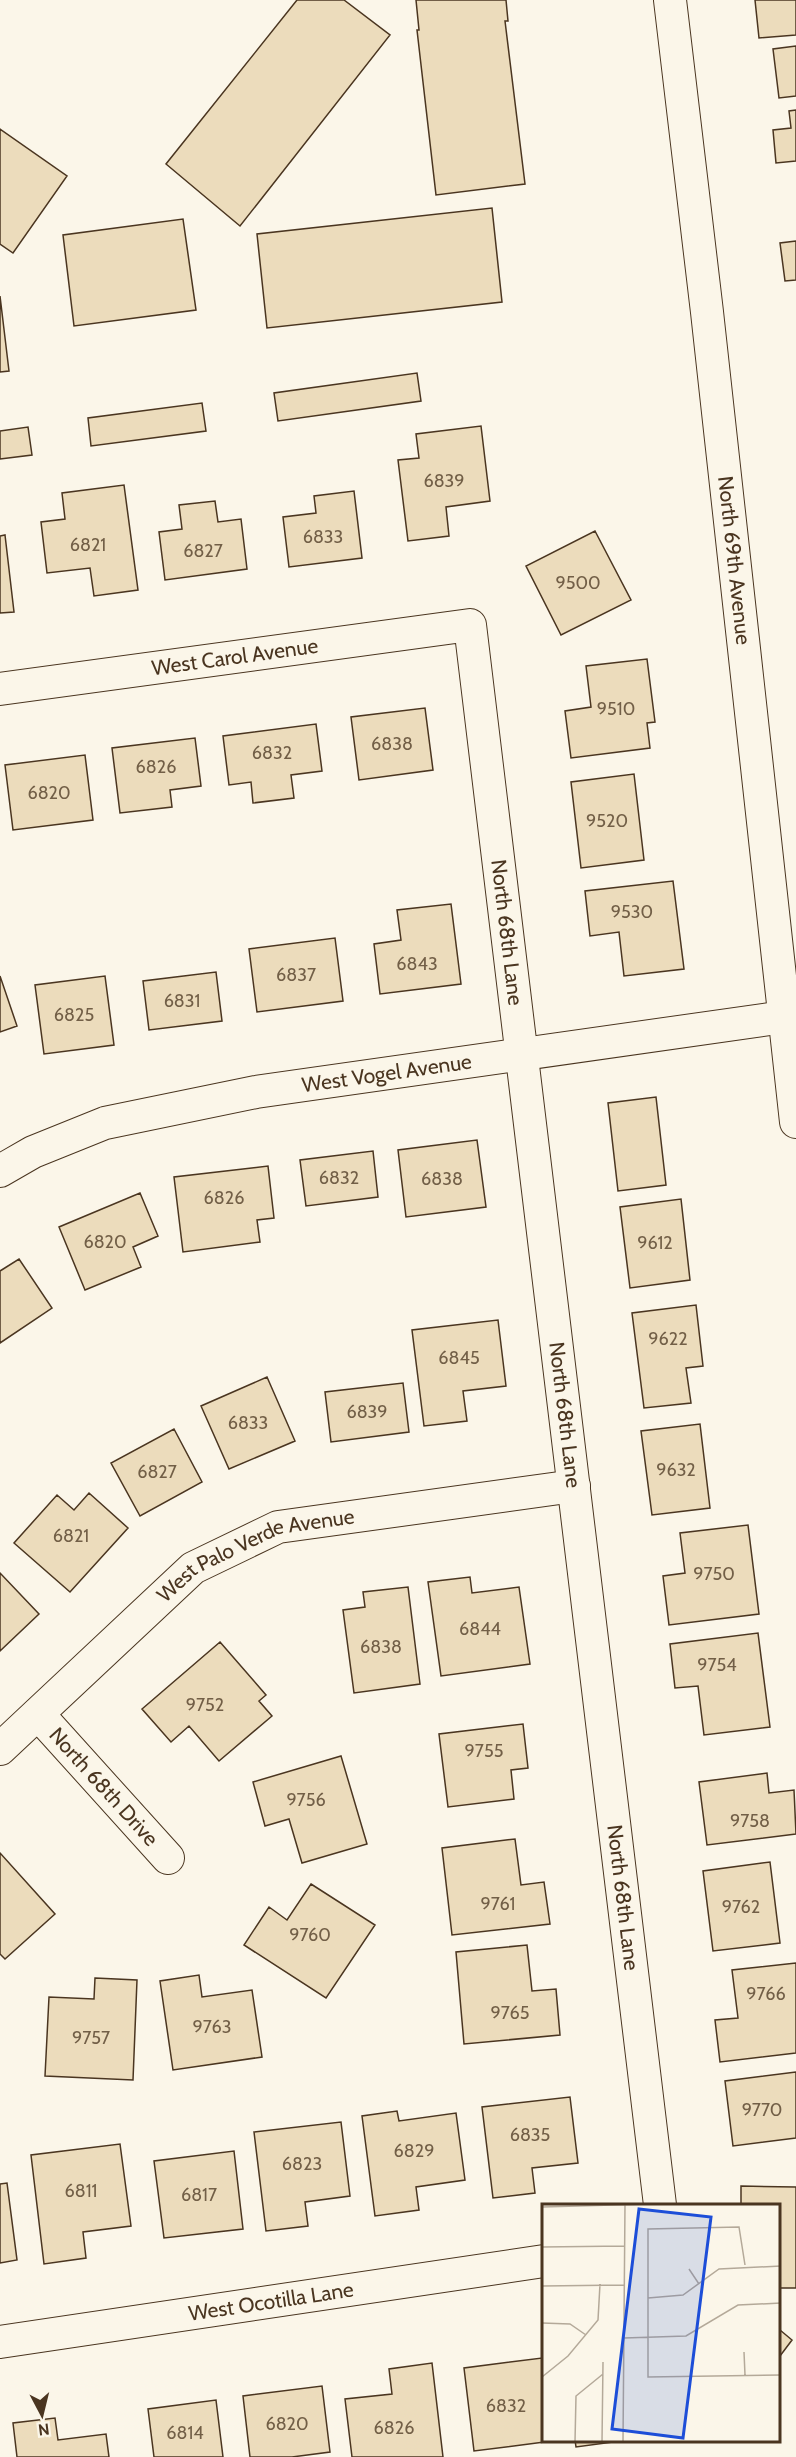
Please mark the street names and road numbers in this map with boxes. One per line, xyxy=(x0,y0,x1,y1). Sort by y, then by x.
street label: North 69th Avenue xyxy=(713,475,756,646)
street label: West Carol Avenue xyxy=(150,633,320,680)
street label: North 68th Lane xyxy=(486,858,529,1007)
street label: West Vogel Avenue xyxy=(300,1048,473,1097)
street label: North 68th Lane xyxy=(544,1340,587,1490)
street label: West Palo Verde Avenue xyxy=(152,1504,356,1607)
street label: North 68th Drive xyxy=(44,1722,164,1851)
street label: North 68th Lane xyxy=(602,1823,645,1972)
street label: West Ocotilla Lane xyxy=(187,2276,355,2326)

